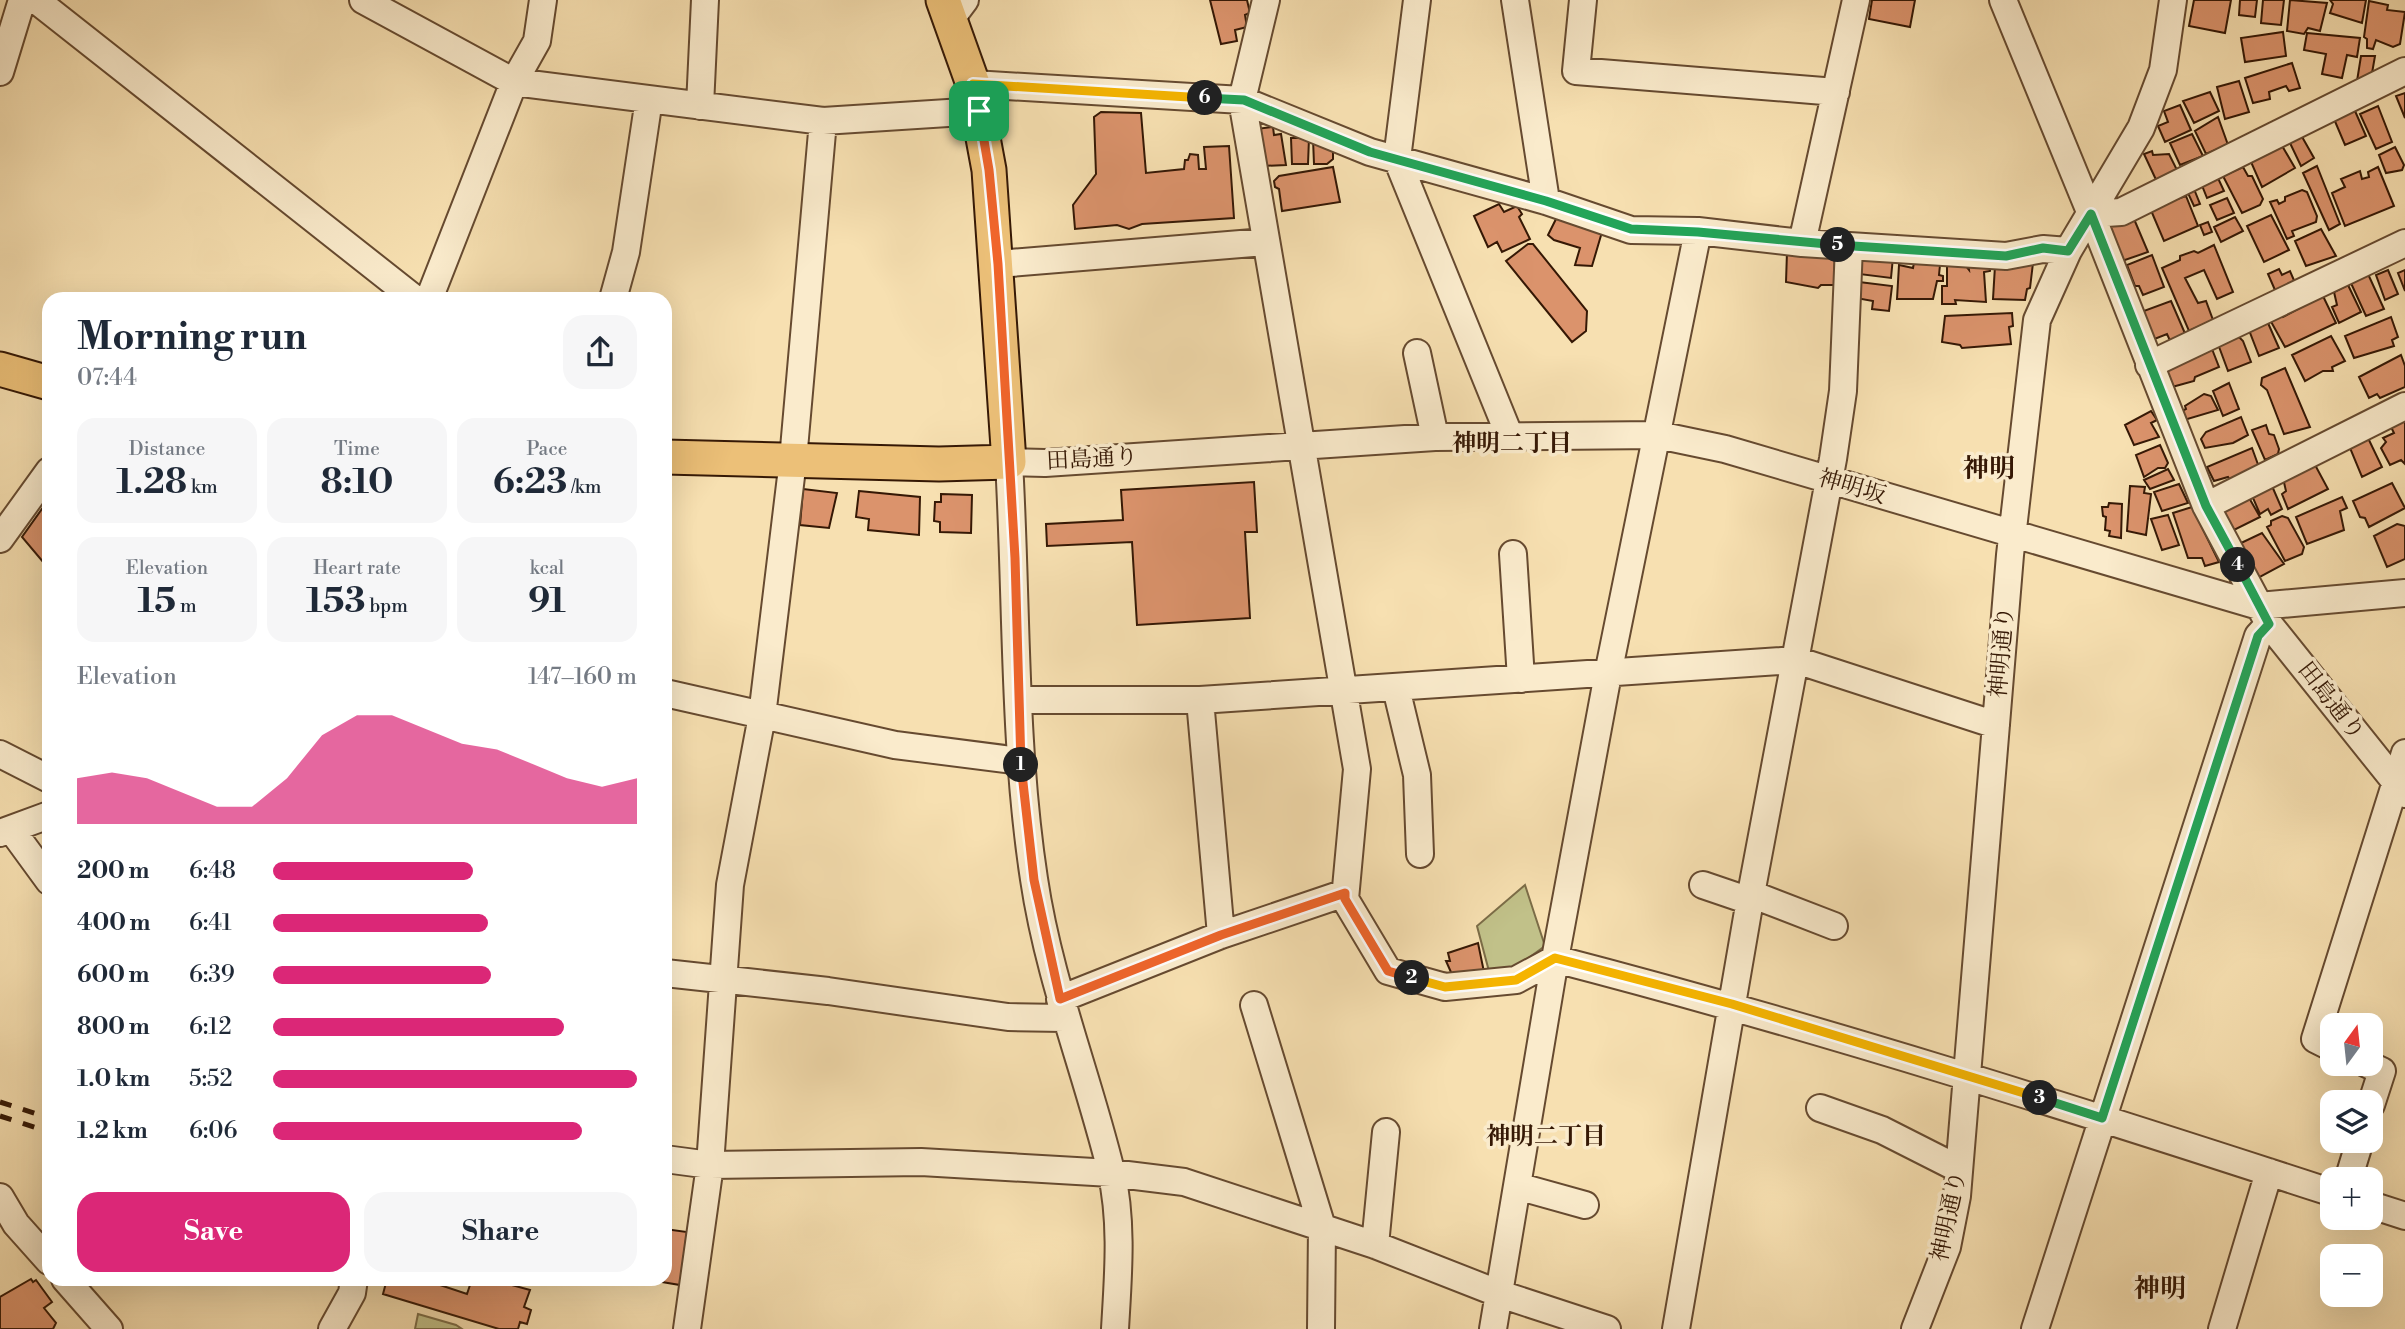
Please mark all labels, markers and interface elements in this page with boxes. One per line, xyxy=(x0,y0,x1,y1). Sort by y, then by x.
pin: 6 xyxy=(1188,80,1222,116)
pin xyxy=(949,81,1009,141)
text: 6 xyxy=(1199,85,1210,109)
icon: arrive xyxy=(960,92,998,130)
pin: 5 xyxy=(1820,228,1856,262)
text: 5 xyxy=(1832,232,1843,256)
text: Morning run xyxy=(77,314,307,361)
button: share xyxy=(563,315,637,389)
text: 07:44 xyxy=(77,364,137,392)
district label: 神明二丁目 xyxy=(1452,429,1572,459)
text: Distance xyxy=(129,437,205,461)
text: Time xyxy=(334,437,380,461)
text: Pace xyxy=(527,437,567,461)
street label: 田島通り xyxy=(1045,443,1139,475)
district label: 神明 xyxy=(1963,453,2015,485)
text: 1.28 xyxy=(116,461,187,504)
text: 8:10 xyxy=(320,461,394,504)
text: 6:23 xyxy=(493,461,567,504)
street label: 神明坂 xyxy=(1815,464,1889,510)
text: km xyxy=(187,475,218,499)
text: /km xyxy=(567,475,601,499)
pin: 4 xyxy=(2220,548,2256,582)
text: 4 xyxy=(2231,552,2244,576)
text: Elevation xyxy=(126,556,208,580)
text: Heart rate xyxy=(313,556,401,580)
text: kcal xyxy=(530,556,564,580)
text: 15 xyxy=(137,580,176,623)
text: 153 xyxy=(306,580,366,623)
text: 91 xyxy=(528,580,566,623)
text: m xyxy=(176,594,197,618)
text: bpm xyxy=(366,594,408,618)
street label: 神明通り xyxy=(1984,605,2020,699)
street label: 田島通り xyxy=(2292,656,2370,746)
text: Elevation xyxy=(77,663,177,691)
text: 147–160 m xyxy=(528,663,637,691)
pin: 1 xyxy=(1004,748,1038,782)
text: 1 xyxy=(1016,752,1025,776)
text: 200 m xyxy=(77,857,149,885)
text: 6:48 xyxy=(189,857,236,885)
text: 400 m xyxy=(77,909,150,937)
text: 6:41 xyxy=(189,909,232,937)
pin: 2 xyxy=(1394,960,1430,996)
text: 600 m xyxy=(77,961,150,989)
text: 6:39 xyxy=(189,961,235,989)
text: 2 xyxy=(1406,965,1417,989)
text: 800 m xyxy=(77,1013,150,1041)
text: 6:12 xyxy=(189,1013,232,1041)
north arrow xyxy=(2320,1013,2384,1076)
map controls xyxy=(2320,1013,2383,1307)
text: 1.0 km xyxy=(77,1065,150,1093)
text: 5:52 xyxy=(189,1065,233,1093)
pin: 3 xyxy=(2022,1080,2058,1116)
text: 3 xyxy=(2034,1085,2045,1109)
button: layers xyxy=(2320,1090,2383,1153)
text: 1.2 km xyxy=(77,1117,148,1145)
text: 6:06 xyxy=(189,1117,237,1145)
district label: 神明二丁目 xyxy=(1486,1122,1606,1152)
button: + xyxy=(2320,1167,2383,1230)
street label: 神明通り xyxy=(1926,1168,1972,1264)
button: Save xyxy=(77,1192,350,1272)
button: Share xyxy=(364,1192,637,1272)
button: − xyxy=(2320,1244,2383,1307)
district label: 神明 xyxy=(2134,1273,2186,1305)

